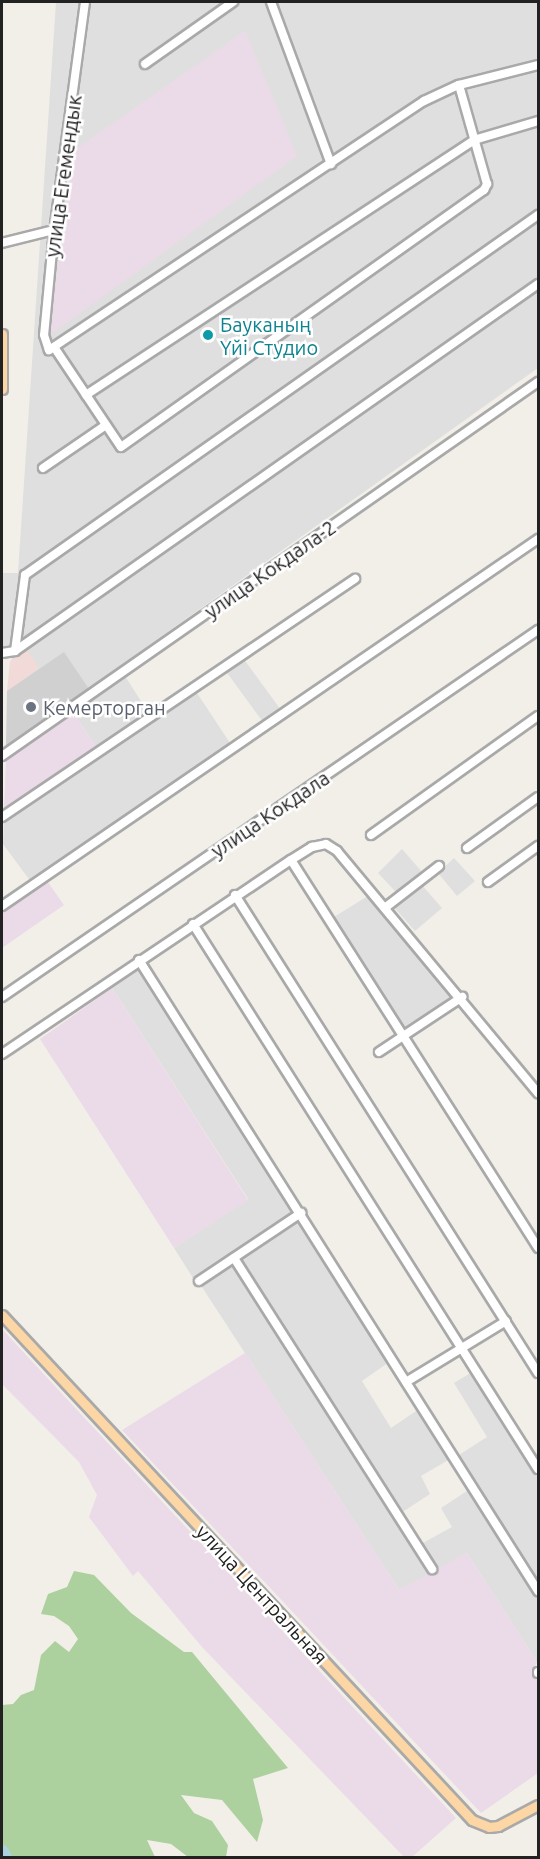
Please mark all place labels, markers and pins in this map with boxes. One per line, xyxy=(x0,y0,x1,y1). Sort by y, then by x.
place label: Бауканың Үйі Студио xyxy=(220,312,318,359)
marker: Бауканың Үйі Студио xyxy=(201,328,215,342)
place label: Кемерторган xyxy=(43,695,166,719)
marker: Кемерторган xyxy=(24,700,38,714)

